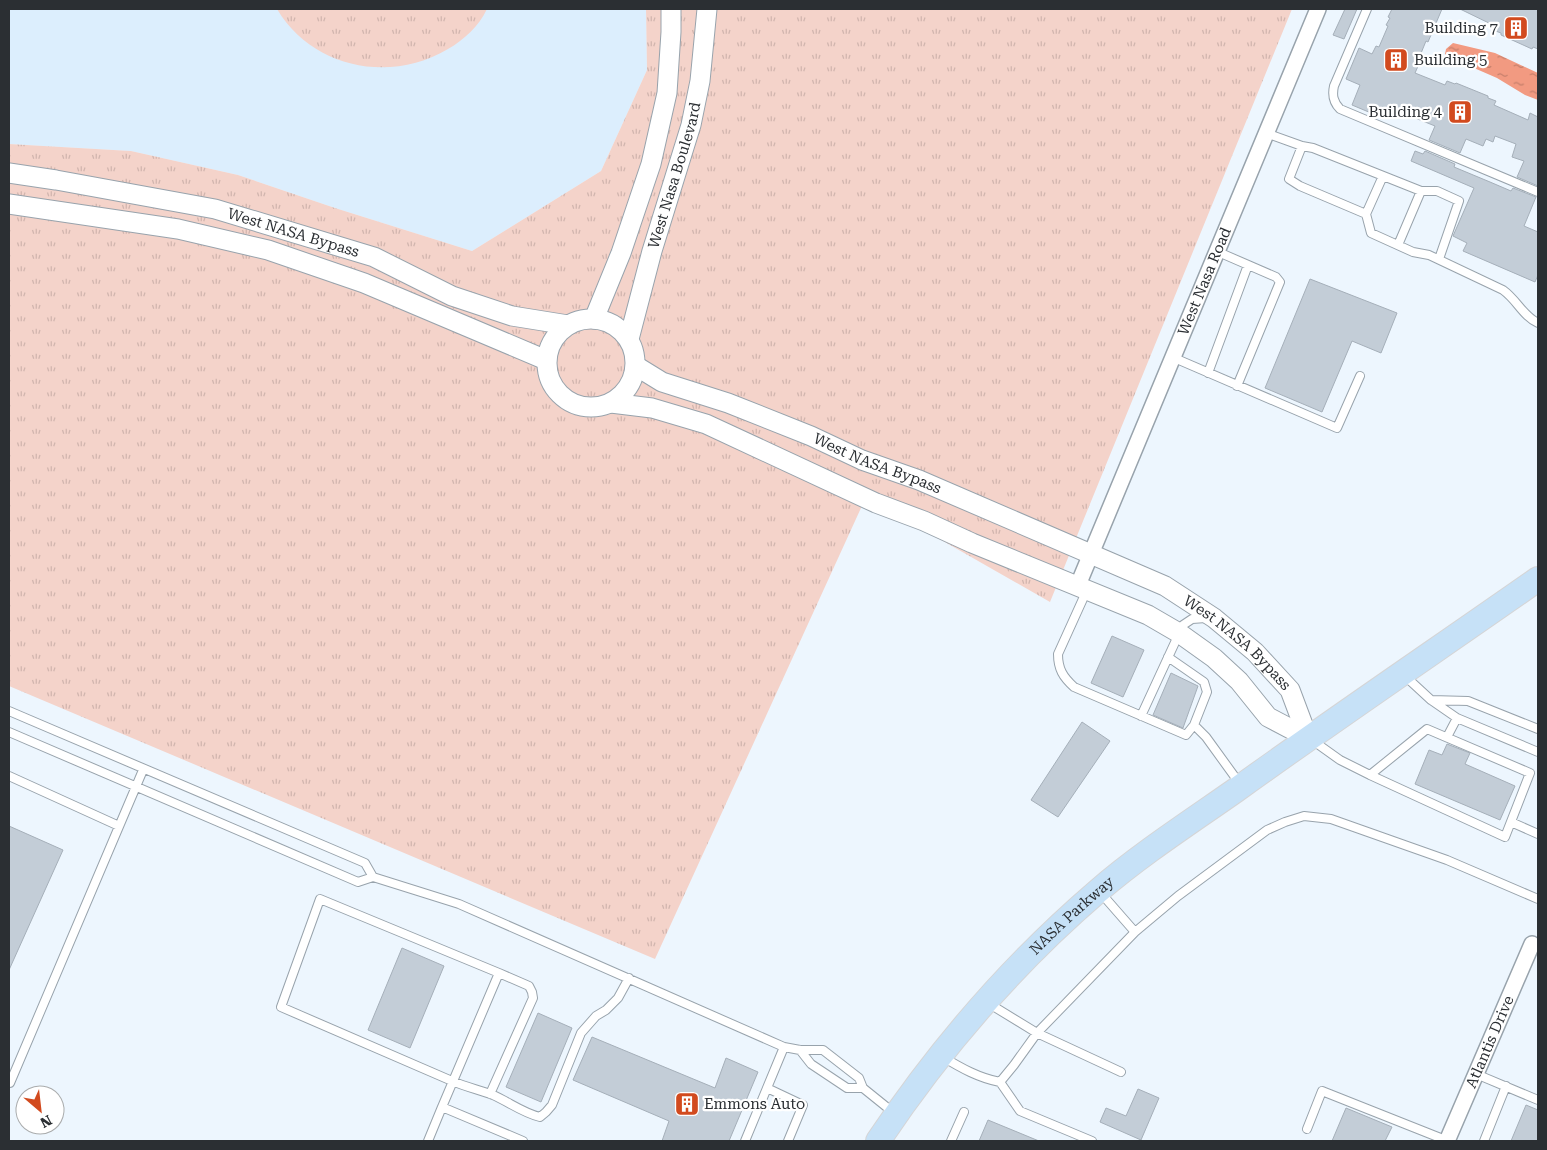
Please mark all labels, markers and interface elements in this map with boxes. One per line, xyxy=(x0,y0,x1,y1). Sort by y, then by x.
building icon: Building 7 xyxy=(1503,15,1529,41)
place label: Building 7 xyxy=(1425,19,1498,37)
building icon: Building 5 xyxy=(1383,47,1409,73)
place label: Building 5 xyxy=(1414,51,1487,69)
building icon: Building 4 xyxy=(1447,99,1473,125)
street label: West Nasa Boulevard xyxy=(644,100,705,251)
place label: Building 4 xyxy=(1369,103,1443,121)
street label: West NASA Bypass xyxy=(225,204,361,261)
street label: West Nasa Road xyxy=(1174,224,1235,338)
street label: West NASA Bypass xyxy=(810,429,944,498)
street label: West NASA Bypass xyxy=(1180,592,1295,694)
street label: NASA Parkway xyxy=(1026,872,1118,959)
street label: Atlantis Drive xyxy=(1462,993,1518,1091)
north arrow xyxy=(15,1085,65,1135)
building icon: Emmons Auto xyxy=(674,1091,700,1117)
place label: Emmons Auto xyxy=(704,1095,805,1113)
text: N xyxy=(37,1112,55,1131)

